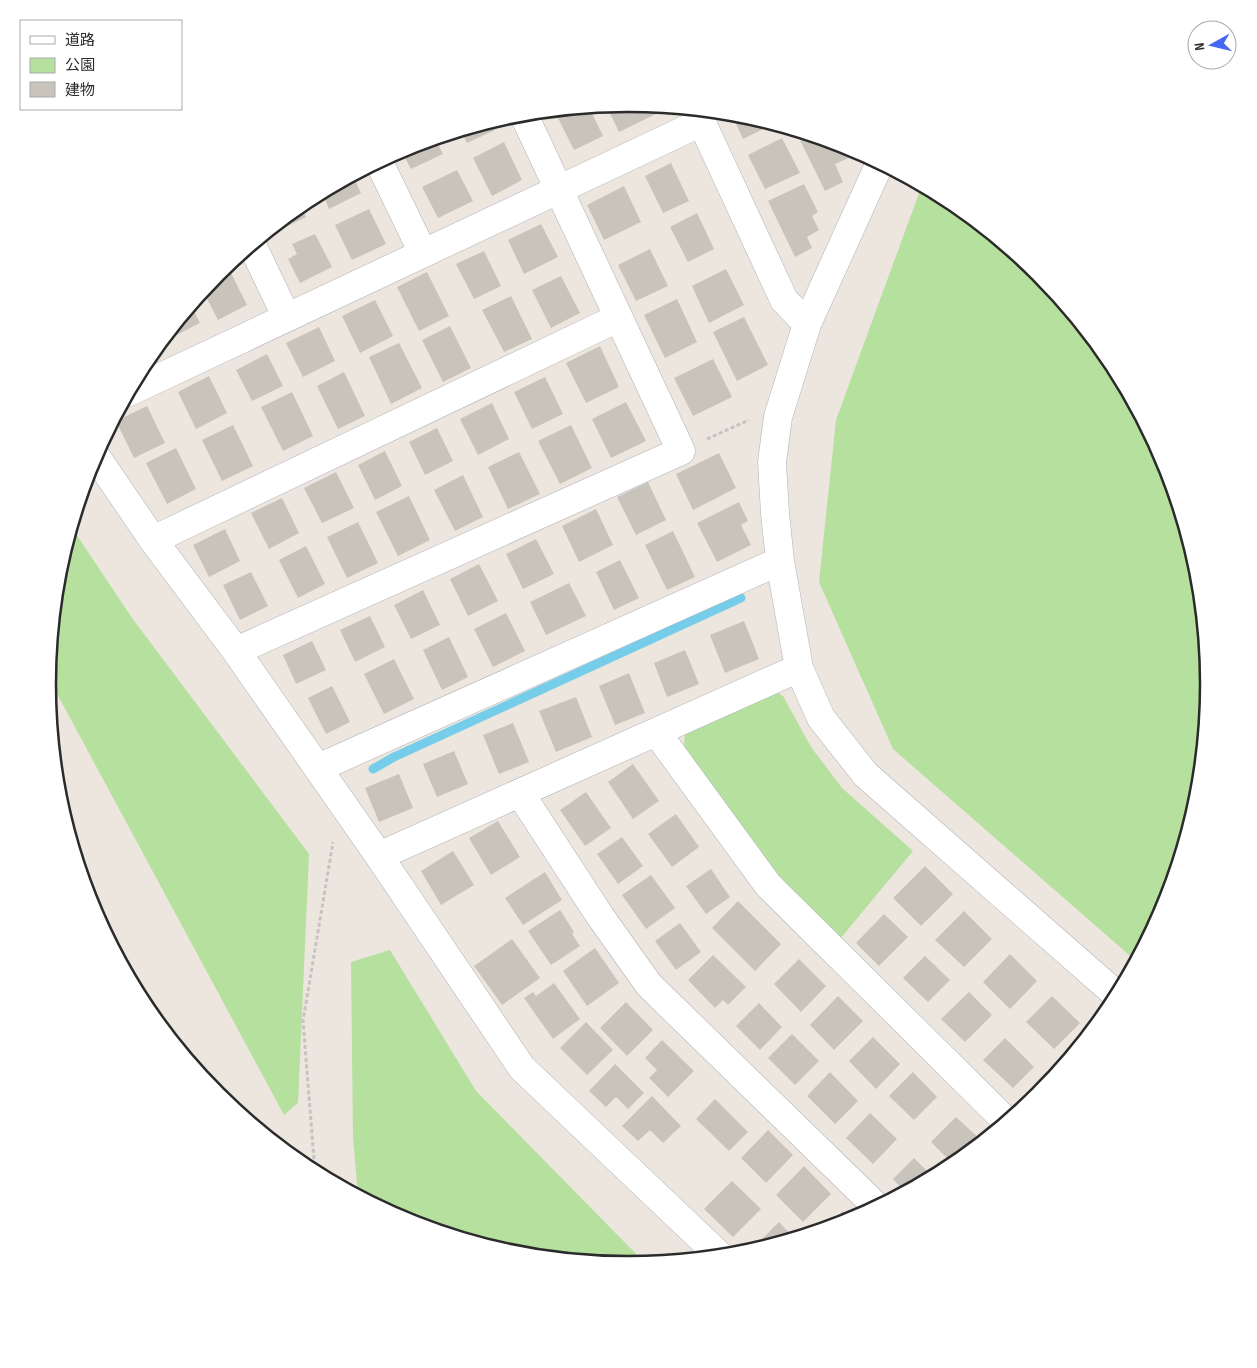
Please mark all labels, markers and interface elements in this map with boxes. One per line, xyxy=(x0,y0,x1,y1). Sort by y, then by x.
legend xyxy=(20,20,182,110)
north arrow xyxy=(1187,20,1237,70)
text: 道路 xyxy=(65,31,95,50)
text: N xyxy=(1191,42,1209,52)
text: 公園 xyxy=(65,56,95,75)
text: 建物 xyxy=(65,81,95,100)

